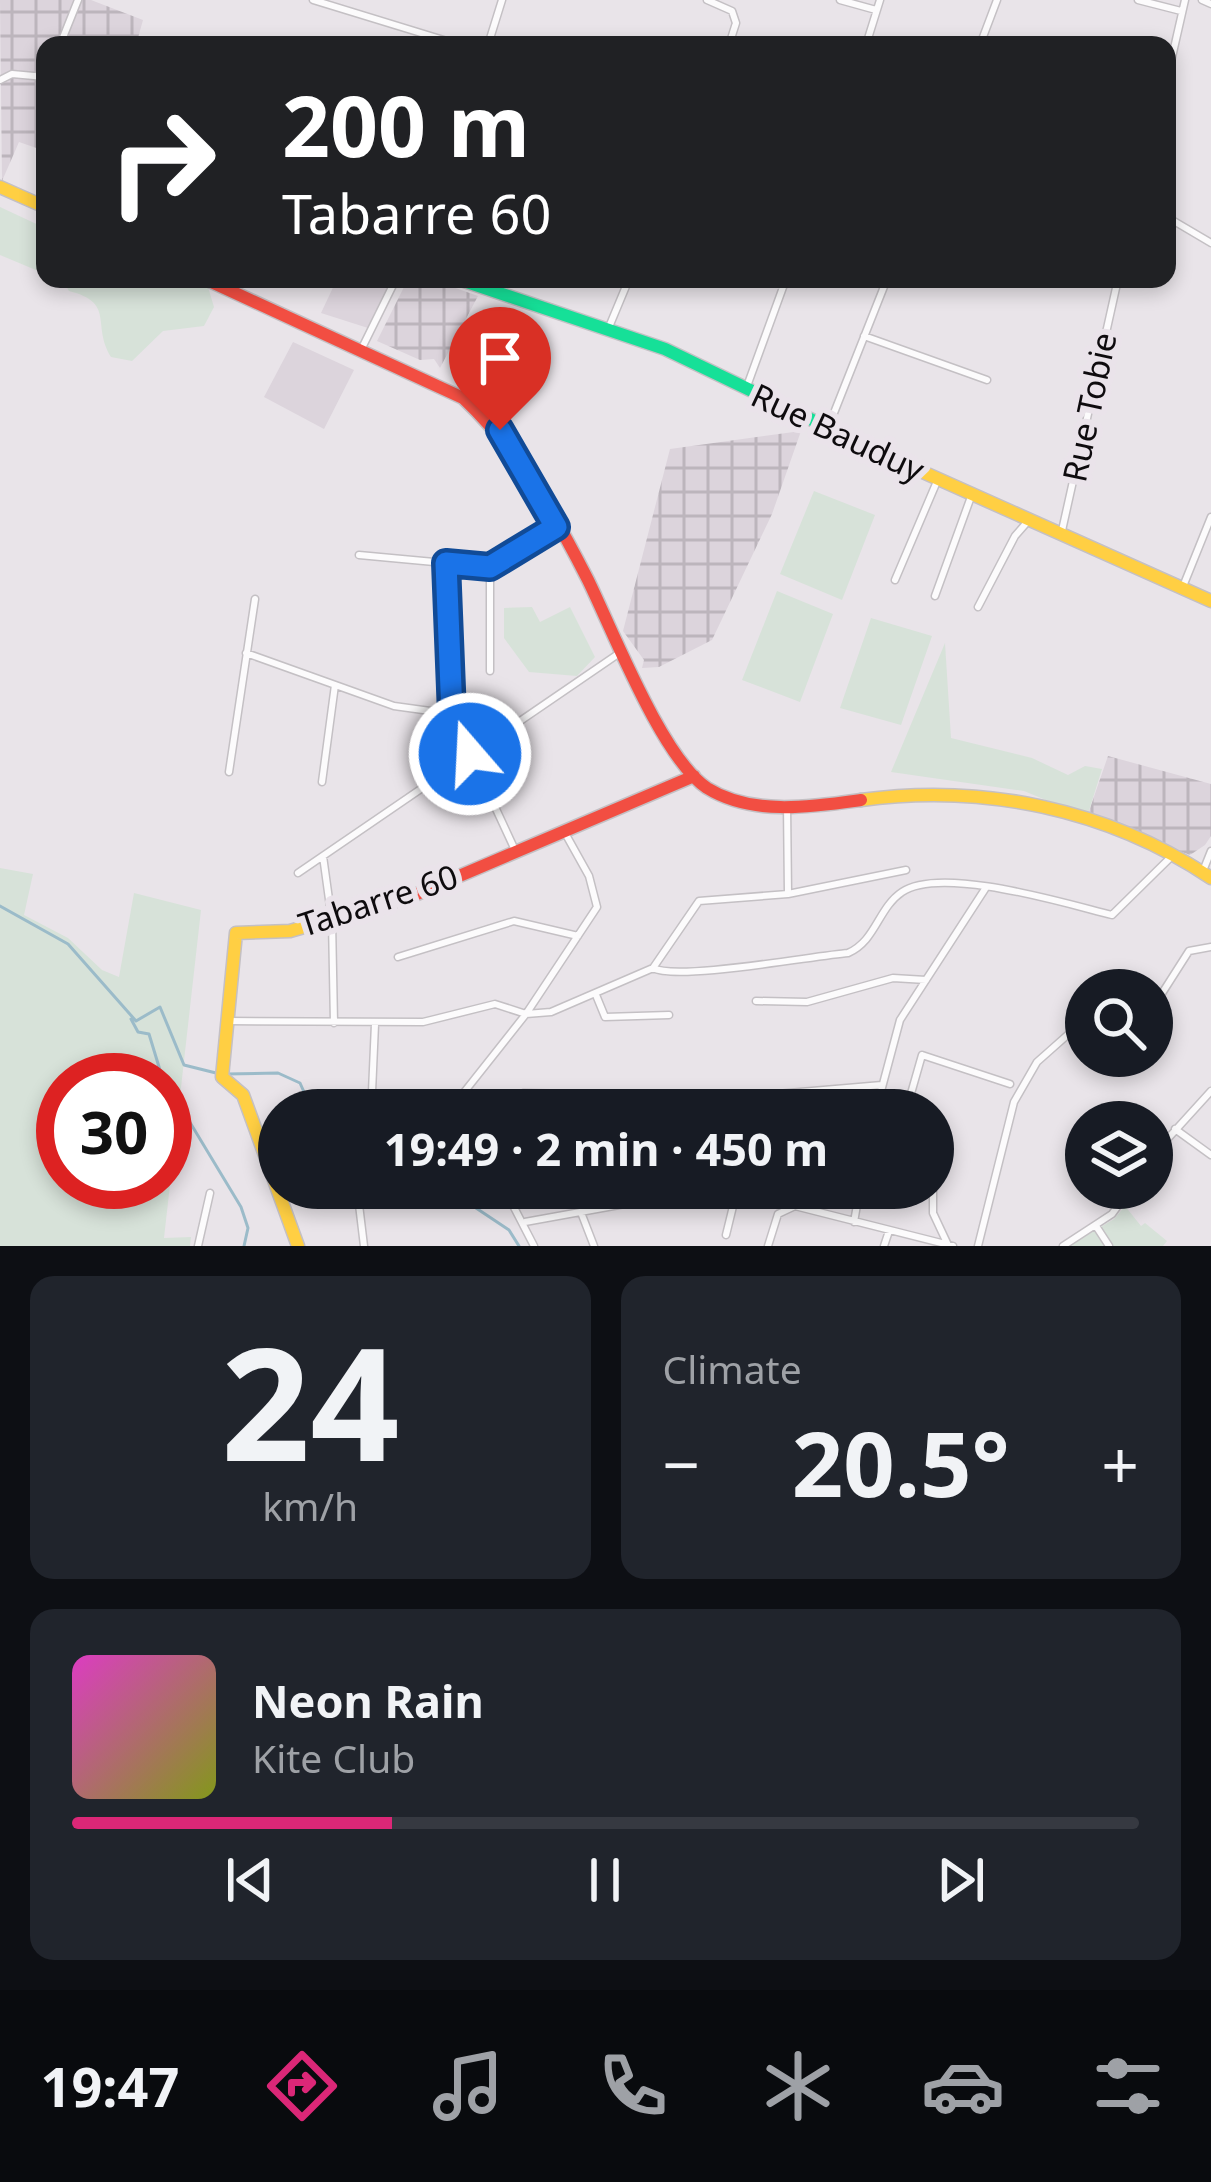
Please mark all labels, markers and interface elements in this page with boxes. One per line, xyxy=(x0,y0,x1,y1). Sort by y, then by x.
text: 200 m xyxy=(282,67,530,182)
icon: right xyxy=(84,84,240,240)
text: Tabarre 60 xyxy=(282,176,551,250)
pin xyxy=(449,307,551,430)
icon: arrive xyxy=(467,325,533,391)
street label: Rue Tobie xyxy=(1051,328,1127,486)
street label: Rue Bauduy xyxy=(744,372,932,492)
position arrow xyxy=(407,691,533,817)
street label: Tabarre 60 xyxy=(293,853,463,947)
map controls xyxy=(1065,969,1173,1209)
button: search xyxy=(1065,969,1173,1077)
speed limit sign: 30 xyxy=(36,1053,192,1209)
button: layers xyxy=(1065,1101,1173,1209)
text: 19:49 · 2 min · 450 m xyxy=(384,1118,828,1179)
text: 24 xyxy=(221,1294,399,1507)
text: Climate xyxy=(663,1342,802,1395)
text: 20.5° xyxy=(792,1401,1010,1523)
text: − xyxy=(663,1418,700,1508)
text: + xyxy=(1101,1418,1139,1508)
text: km/h xyxy=(262,1479,358,1532)
text: Neon Rain xyxy=(252,1670,484,1731)
text: Kite Club xyxy=(252,1731,415,1784)
icon: previous xyxy=(217,1847,283,1913)
icon: pause xyxy=(572,1847,638,1913)
icon: next xyxy=(928,1847,994,1913)
icon: directions xyxy=(260,2044,344,2128)
icon: music xyxy=(426,2044,510,2128)
icon: phone xyxy=(591,2044,675,2128)
icon: climate xyxy=(756,2044,840,2128)
icon: car xyxy=(921,2044,1005,2128)
icon: filters xyxy=(1086,2044,1170,2128)
text: 19:47 xyxy=(41,2049,179,2123)

